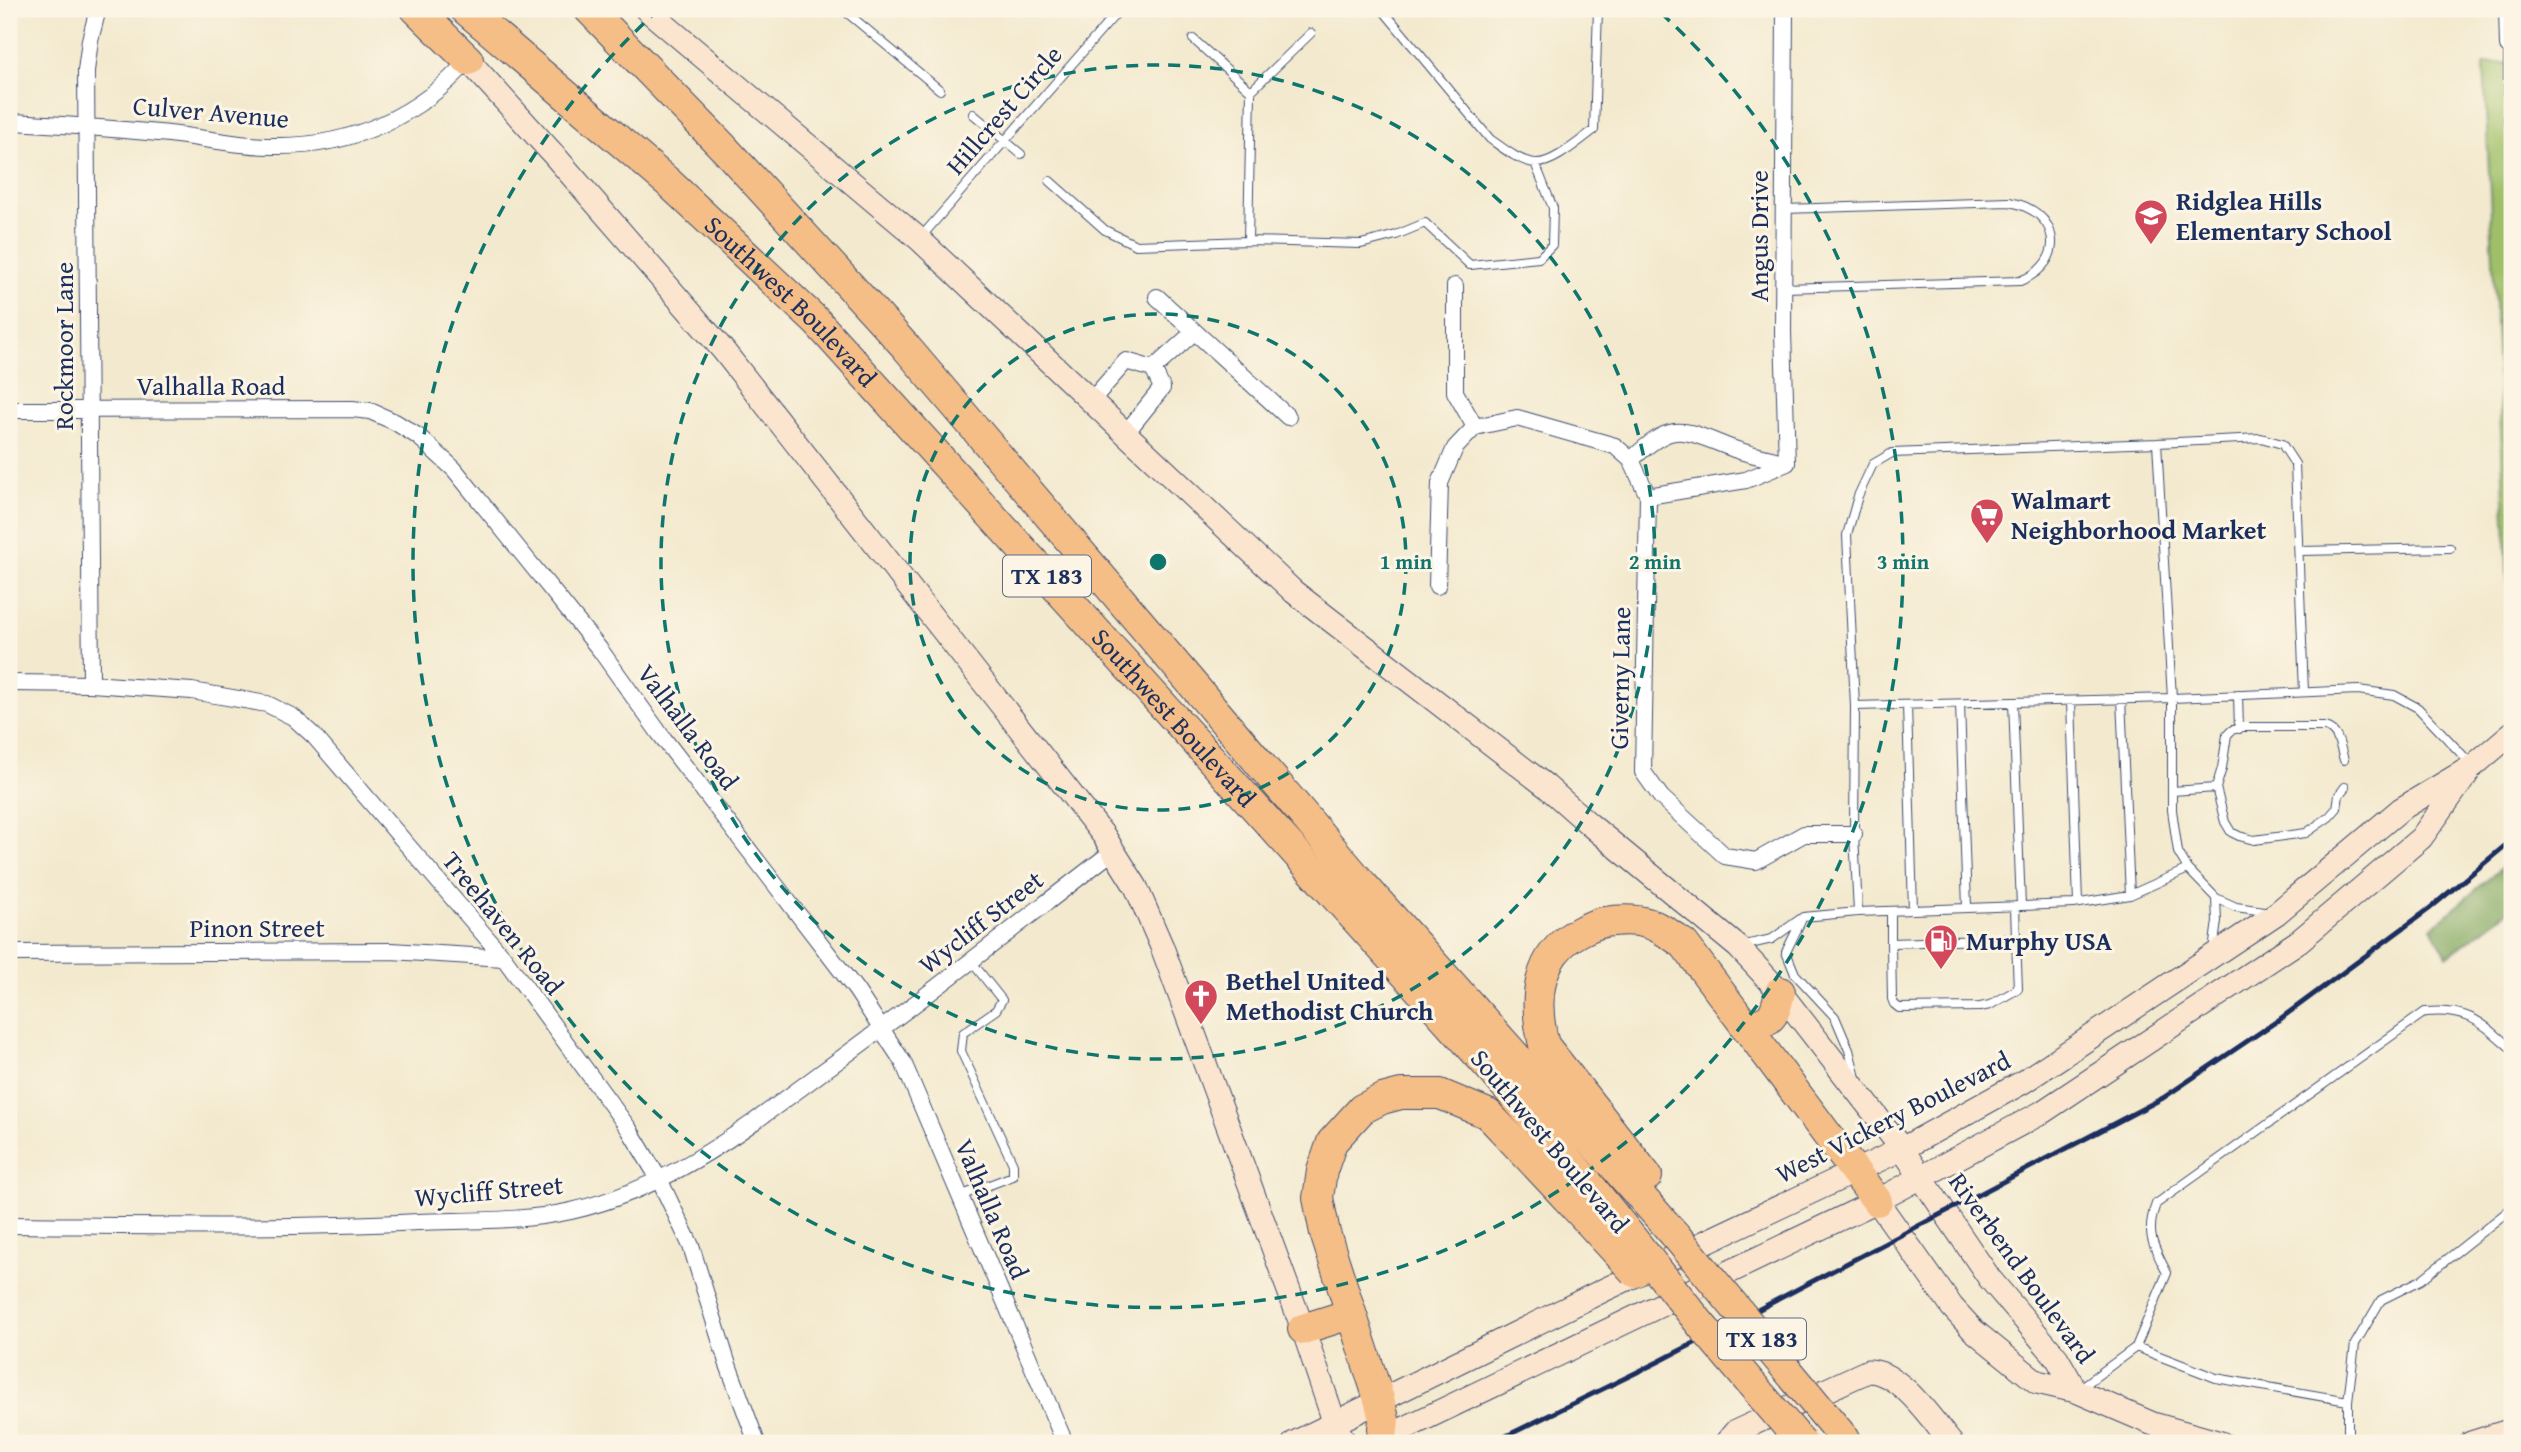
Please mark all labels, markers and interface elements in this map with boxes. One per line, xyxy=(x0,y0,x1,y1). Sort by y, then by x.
street label: Hillcrest Circle xyxy=(936,36,1071,183)
street label: Culver Avenue xyxy=(131,85,291,138)
street label: Angus Drive xyxy=(1739,170,1778,302)
place label: Ridglea Hills Elementary School xyxy=(2176,181,2392,250)
school or university icon: Ridglea Hills Elementary School xyxy=(2132,197,2170,246)
street label: Southwest Boulevard xyxy=(696,206,887,396)
street label: Rockmoor Lane xyxy=(44,262,83,430)
street label: Valhalla Road xyxy=(137,366,286,405)
place label: Walmart Neighborhood Market xyxy=(2011,480,2267,549)
supermarket icon: Walmart Neighborhood Market xyxy=(1968,496,2006,545)
text: 1 min xyxy=(1380,546,1433,577)
text: 2 min xyxy=(1629,546,1682,577)
text: 3 min xyxy=(1877,546,1930,577)
centre of rings xyxy=(1146,550,1170,574)
road number: TX 183 xyxy=(1003,556,1091,596)
street label: Giverny Lane xyxy=(1599,606,1640,750)
street label: Southwest Boulevard xyxy=(1083,619,1266,816)
street label: Valhalla Road xyxy=(628,655,749,798)
street label: Treehaven Road xyxy=(433,842,574,1003)
street label: Wycliff Street xyxy=(910,860,1051,983)
street label: Pinon Street xyxy=(189,908,325,947)
place label: Murphy USA xyxy=(1966,921,2113,960)
fuel station icon: Murphy USA xyxy=(1922,922,1960,971)
place label: Bethel United Methodist Church xyxy=(1226,961,1434,1030)
church icon: Bethel United Methodist Church xyxy=(1182,977,1220,1026)
street label: Southwest Boulevard xyxy=(1462,1040,1639,1241)
street label: West Vickery Boulevard xyxy=(1769,1040,2017,1193)
street label: Valhalla Road xyxy=(945,1133,1040,1285)
street label: Riverbend Boulevard xyxy=(1940,1164,2105,1371)
street label: Wycliff Street xyxy=(413,1165,565,1216)
road number: TX 183 xyxy=(1718,1318,1806,1359)

